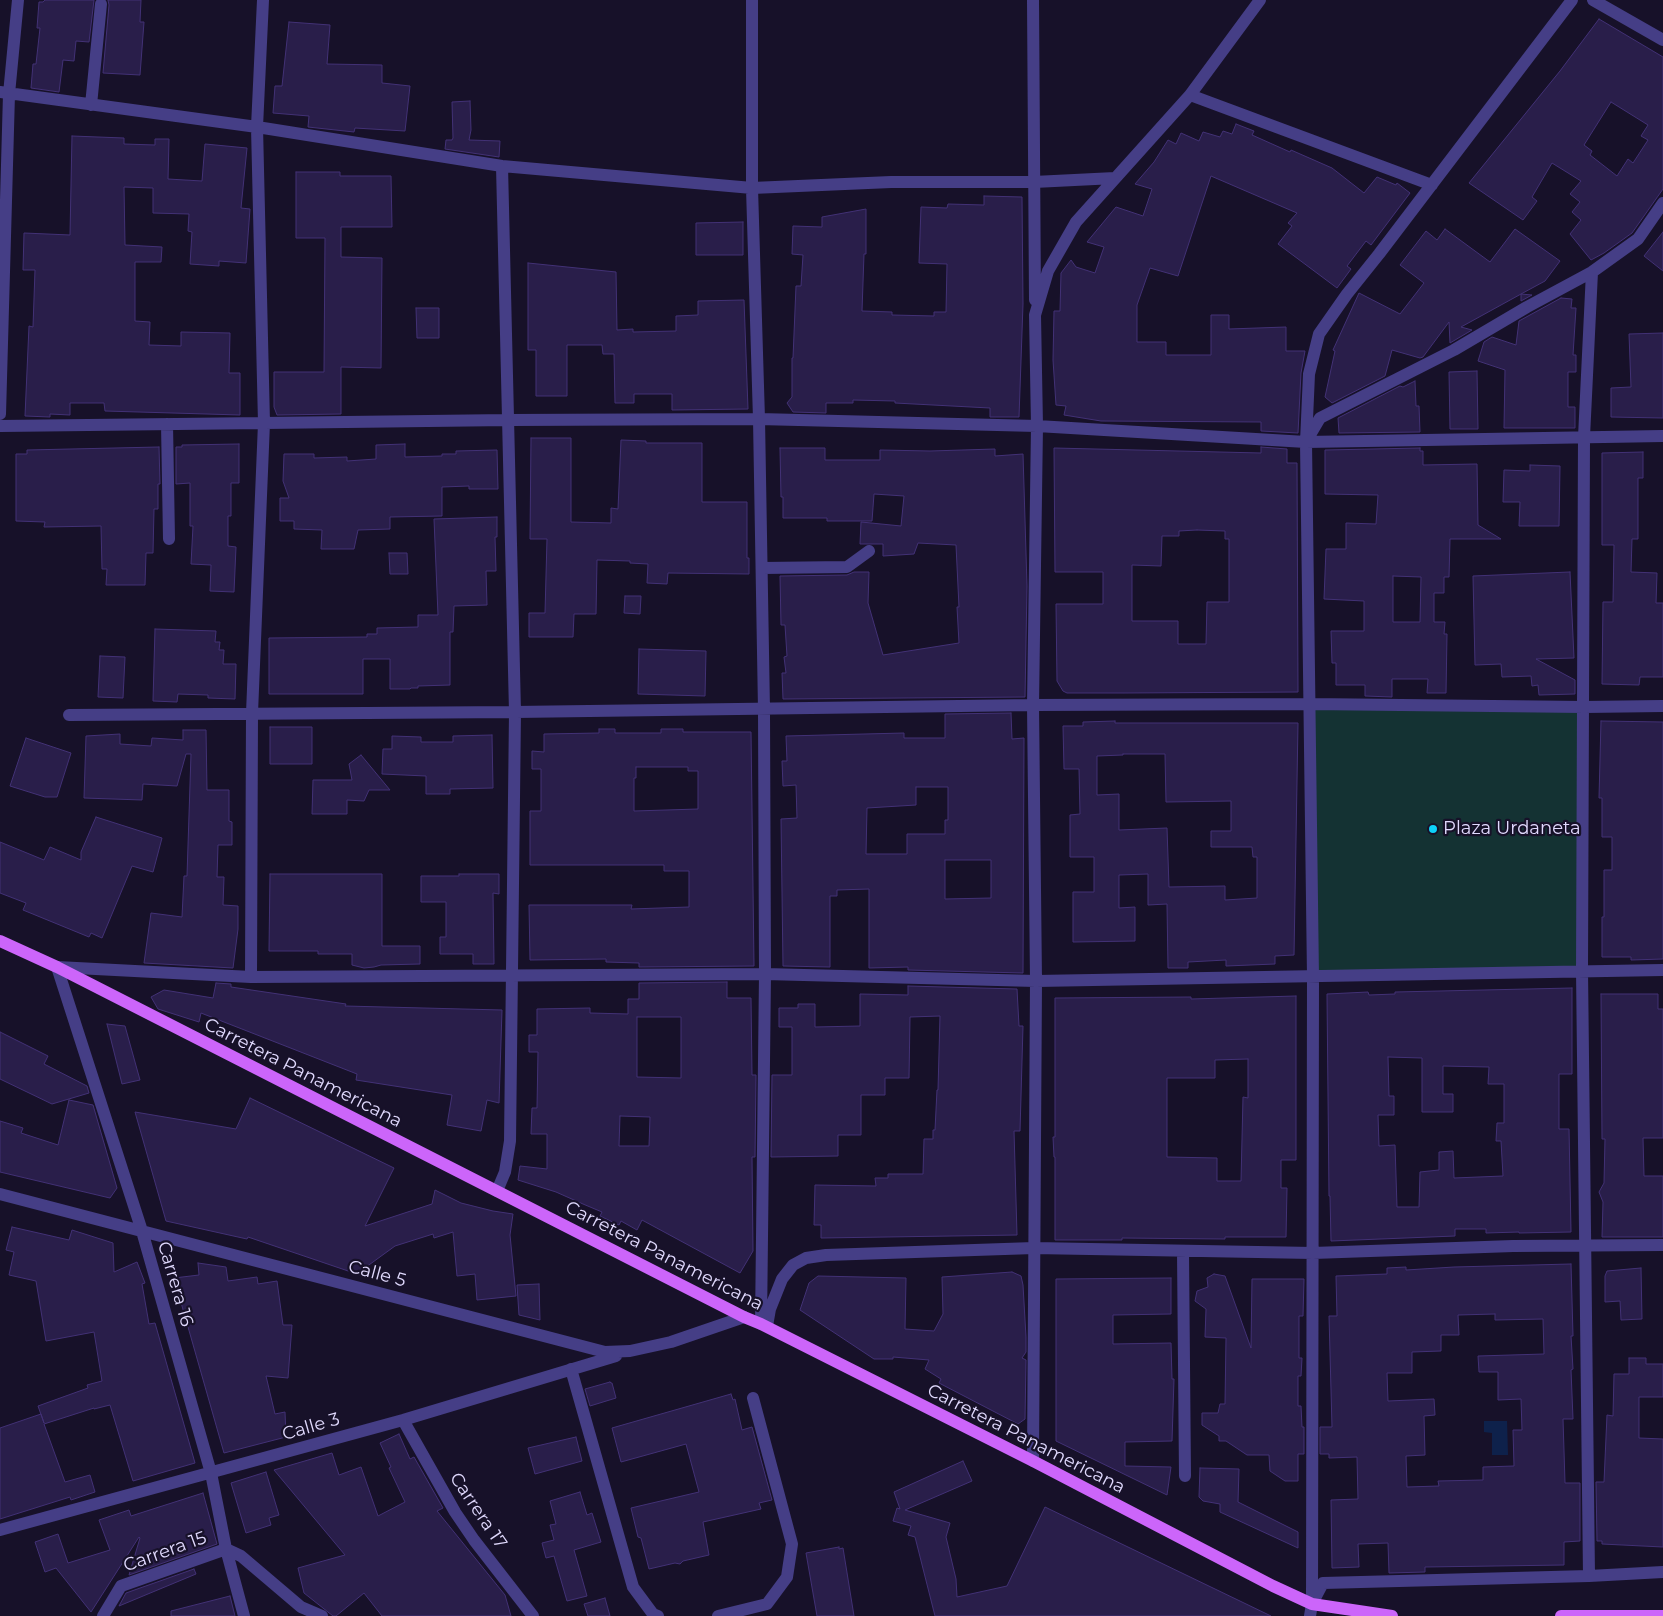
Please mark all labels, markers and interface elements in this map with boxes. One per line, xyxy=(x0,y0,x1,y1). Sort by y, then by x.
place label: Plaza Urdaneta xyxy=(1443,818,1581,840)
marker: Plaza Urdaneta xyxy=(1427,823,1439,835)
street label: Carretera Panamericana xyxy=(200,1014,406,1132)
street label: Carretera Panamericana xyxy=(561,1197,767,1315)
street label: Carrera 16 xyxy=(153,1239,197,1329)
street label: Calle 5 xyxy=(346,1256,408,1292)
street label: Carretera Panamericana xyxy=(923,1380,1129,1498)
street label: Calle 3 xyxy=(280,1409,342,1445)
street label: Carrera 17 xyxy=(445,1469,511,1553)
street label: Carrera 15 xyxy=(121,1527,209,1577)

